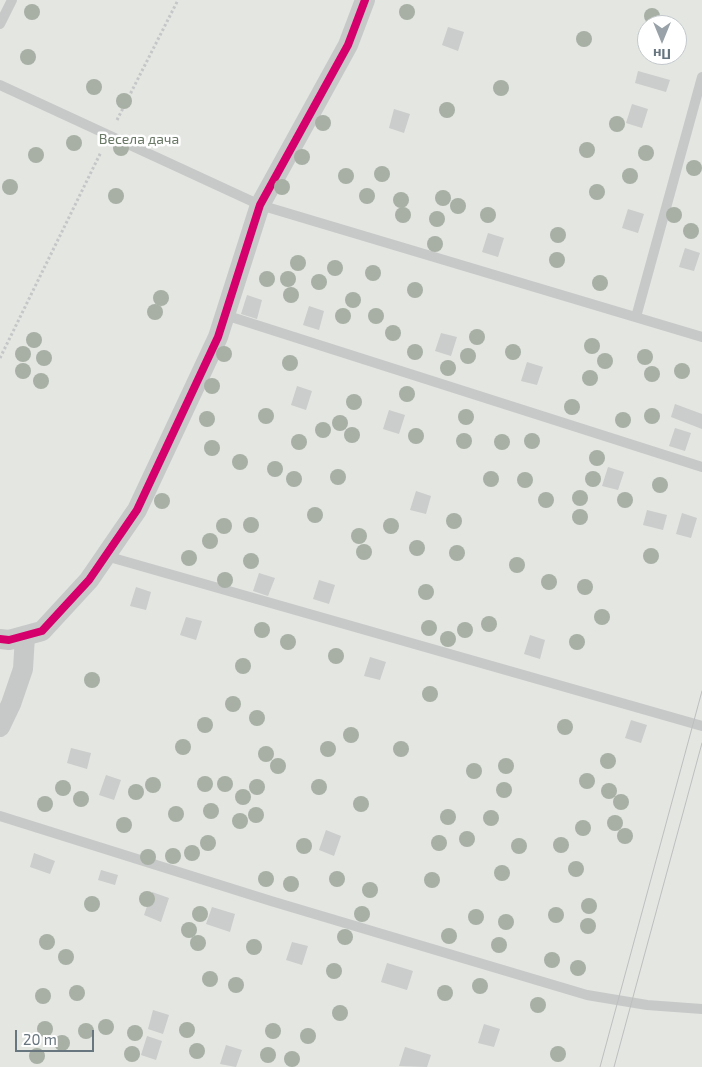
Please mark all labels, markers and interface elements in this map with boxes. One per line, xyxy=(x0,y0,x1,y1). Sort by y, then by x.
north arrow xyxy=(637,15,687,65)
text: Пн xyxy=(653,46,671,63)
park label: Весела дача xyxy=(99,131,179,147)
scale bar xyxy=(18,1020,96,1052)
text: 20 m xyxy=(23,1030,57,1048)

